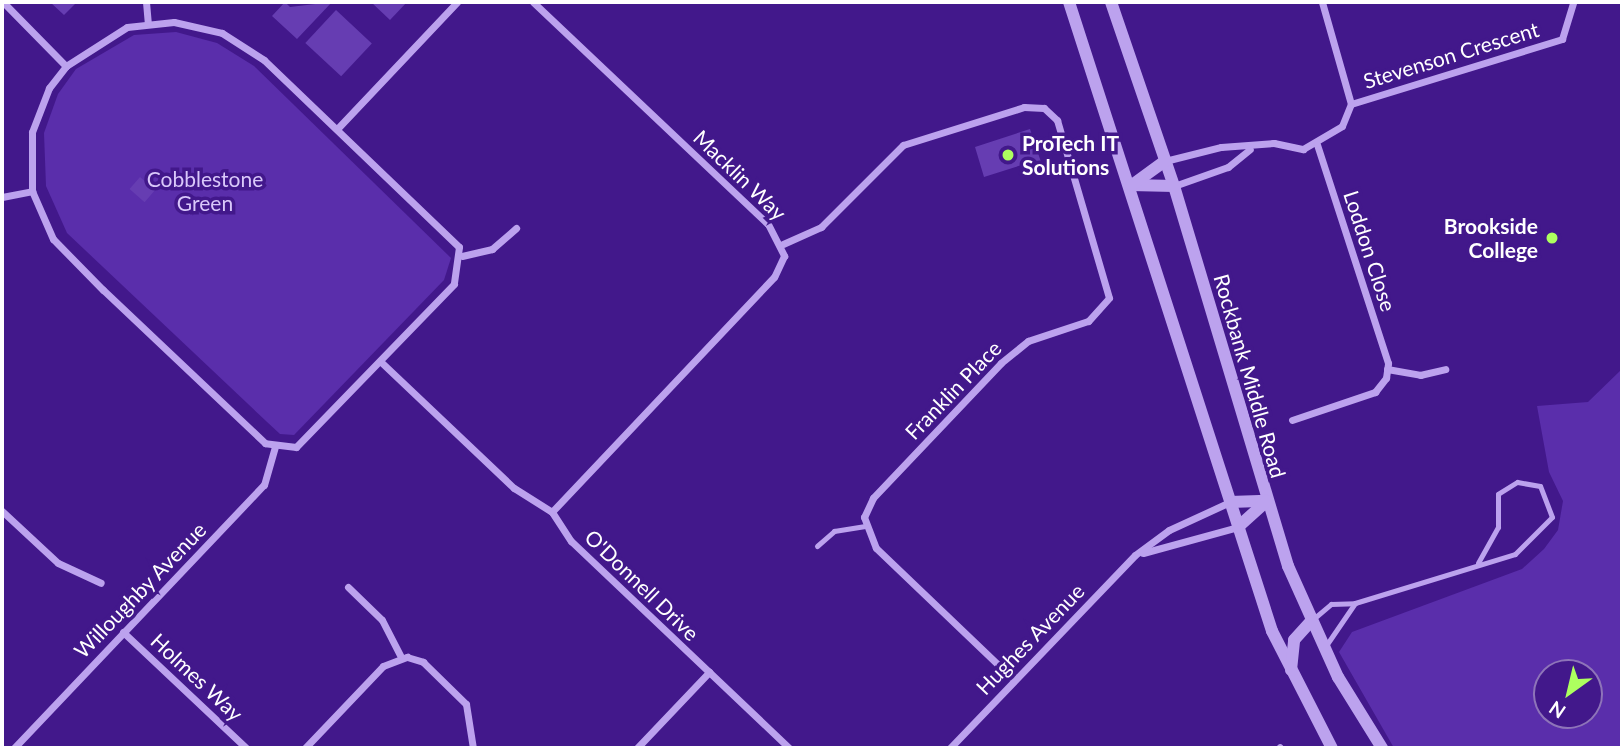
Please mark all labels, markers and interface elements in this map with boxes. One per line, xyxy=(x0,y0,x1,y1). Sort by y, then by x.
street label: Stevenson Crescent xyxy=(1360,16,1542,94)
street label: Macklin Way xyxy=(688,125,792,225)
place label: ProTech IT Solutions xyxy=(1022,130,1119,180)
marker: ProTech IT Solutions xyxy=(1000,147,1016,163)
park label: Cobblestone Green xyxy=(147,166,263,216)
street label: Loddon Close xyxy=(1339,187,1401,315)
place label: Brookside College xyxy=(1444,213,1538,263)
marker: Brookside College xyxy=(1544,230,1560,246)
street label: Rockbank Middle Road xyxy=(1209,271,1291,481)
street label: Franklin Place xyxy=(900,335,1006,445)
street label: Willoughby Avenue xyxy=(68,516,212,664)
street label: O'Donnell Drive xyxy=(580,524,704,646)
street label: Hughes Avenue xyxy=(970,578,1090,700)
street label: Holmes Way xyxy=(146,628,248,726)
north arrow xyxy=(1533,659,1603,729)
text: N xyxy=(1545,697,1570,724)

